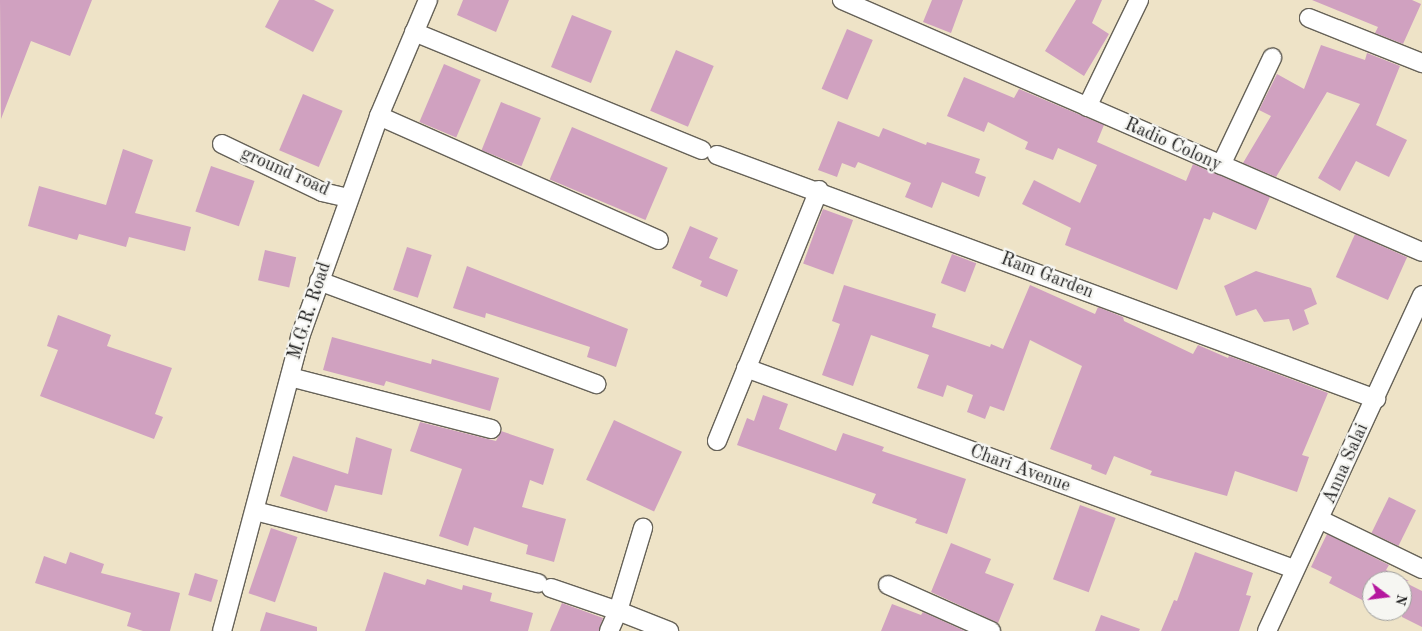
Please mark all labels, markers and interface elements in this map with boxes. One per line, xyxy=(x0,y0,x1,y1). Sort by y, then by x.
street label: Radio Colony xyxy=(1121,114,1225,176)
street label: ground road xyxy=(237,143,333,201)
street label: Ram Garden xyxy=(998,248,1096,304)
street label: M.G.R. Road xyxy=(284,260,336,362)
street label: Anna Salai xyxy=(1319,420,1373,508)
street label: Chari Avenue xyxy=(967,441,1073,497)
north arrow xyxy=(1362,571,1412,621)
text: N xyxy=(1392,593,1409,607)

